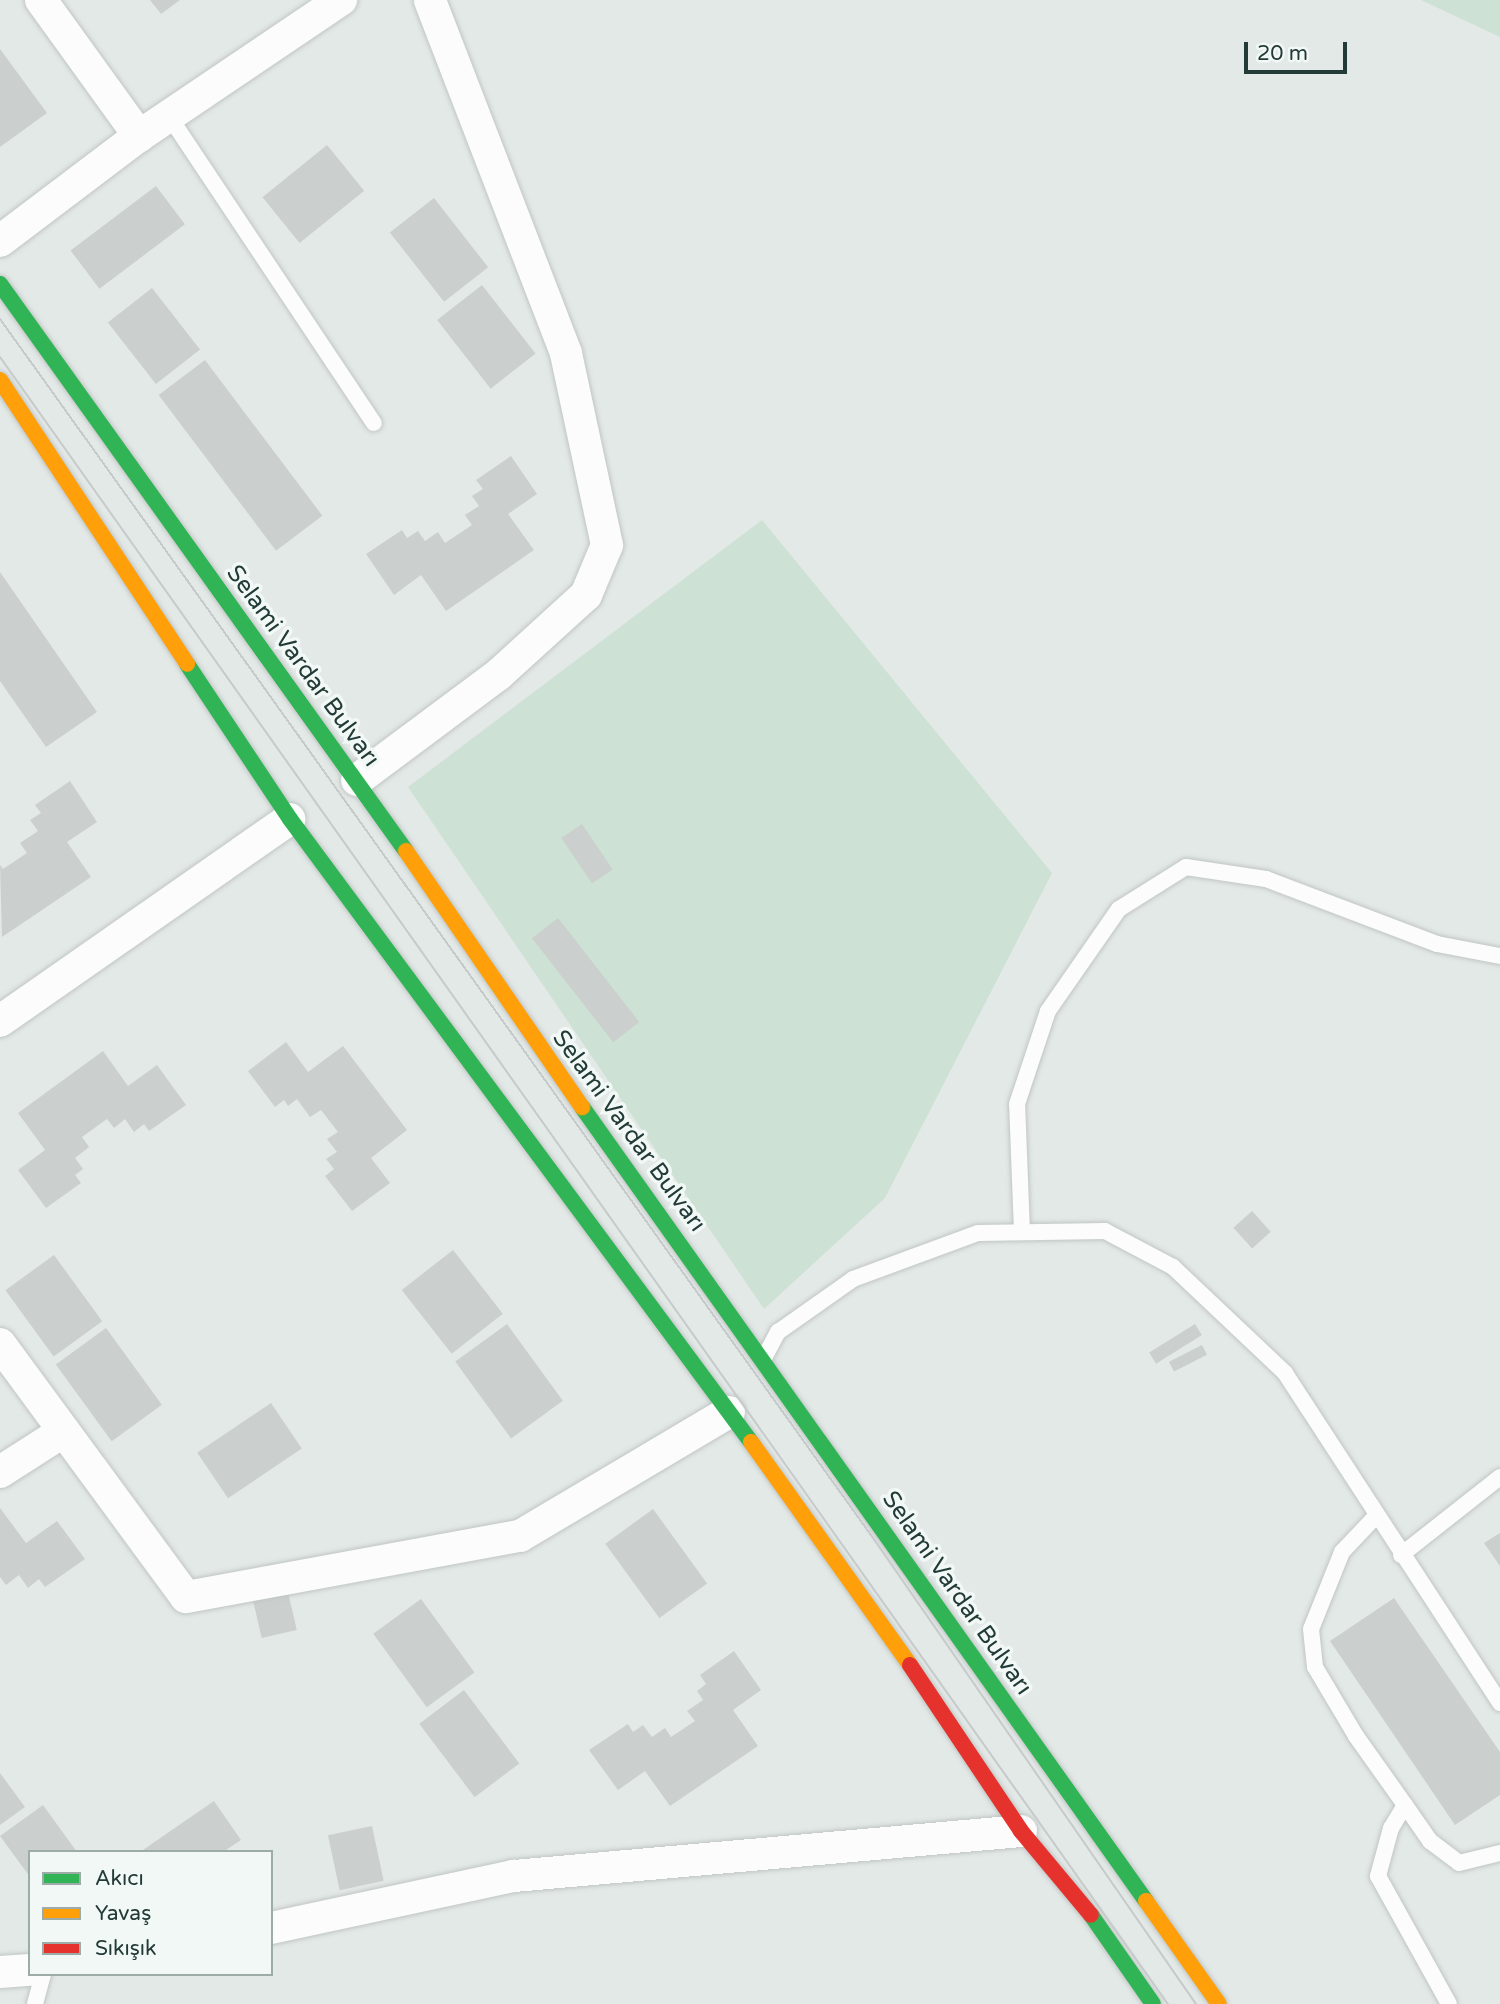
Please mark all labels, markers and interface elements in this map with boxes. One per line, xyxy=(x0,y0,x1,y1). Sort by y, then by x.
scale bar xyxy=(1248,28,1351,72)
text: 20 m xyxy=(1257,41,1308,66)
street label: Selami Vardar Bulvarı xyxy=(220,560,386,772)
street label: Selami Vardar Bulvarı xyxy=(546,1025,712,1237)
street label: Selami Vardar Bulvarı xyxy=(876,1486,1038,1700)
legend xyxy=(28,1850,273,1976)
text: Akıcı xyxy=(95,1866,144,1891)
text: Yavaş xyxy=(95,1901,151,1926)
text: Sıkışık xyxy=(95,1936,156,1961)

